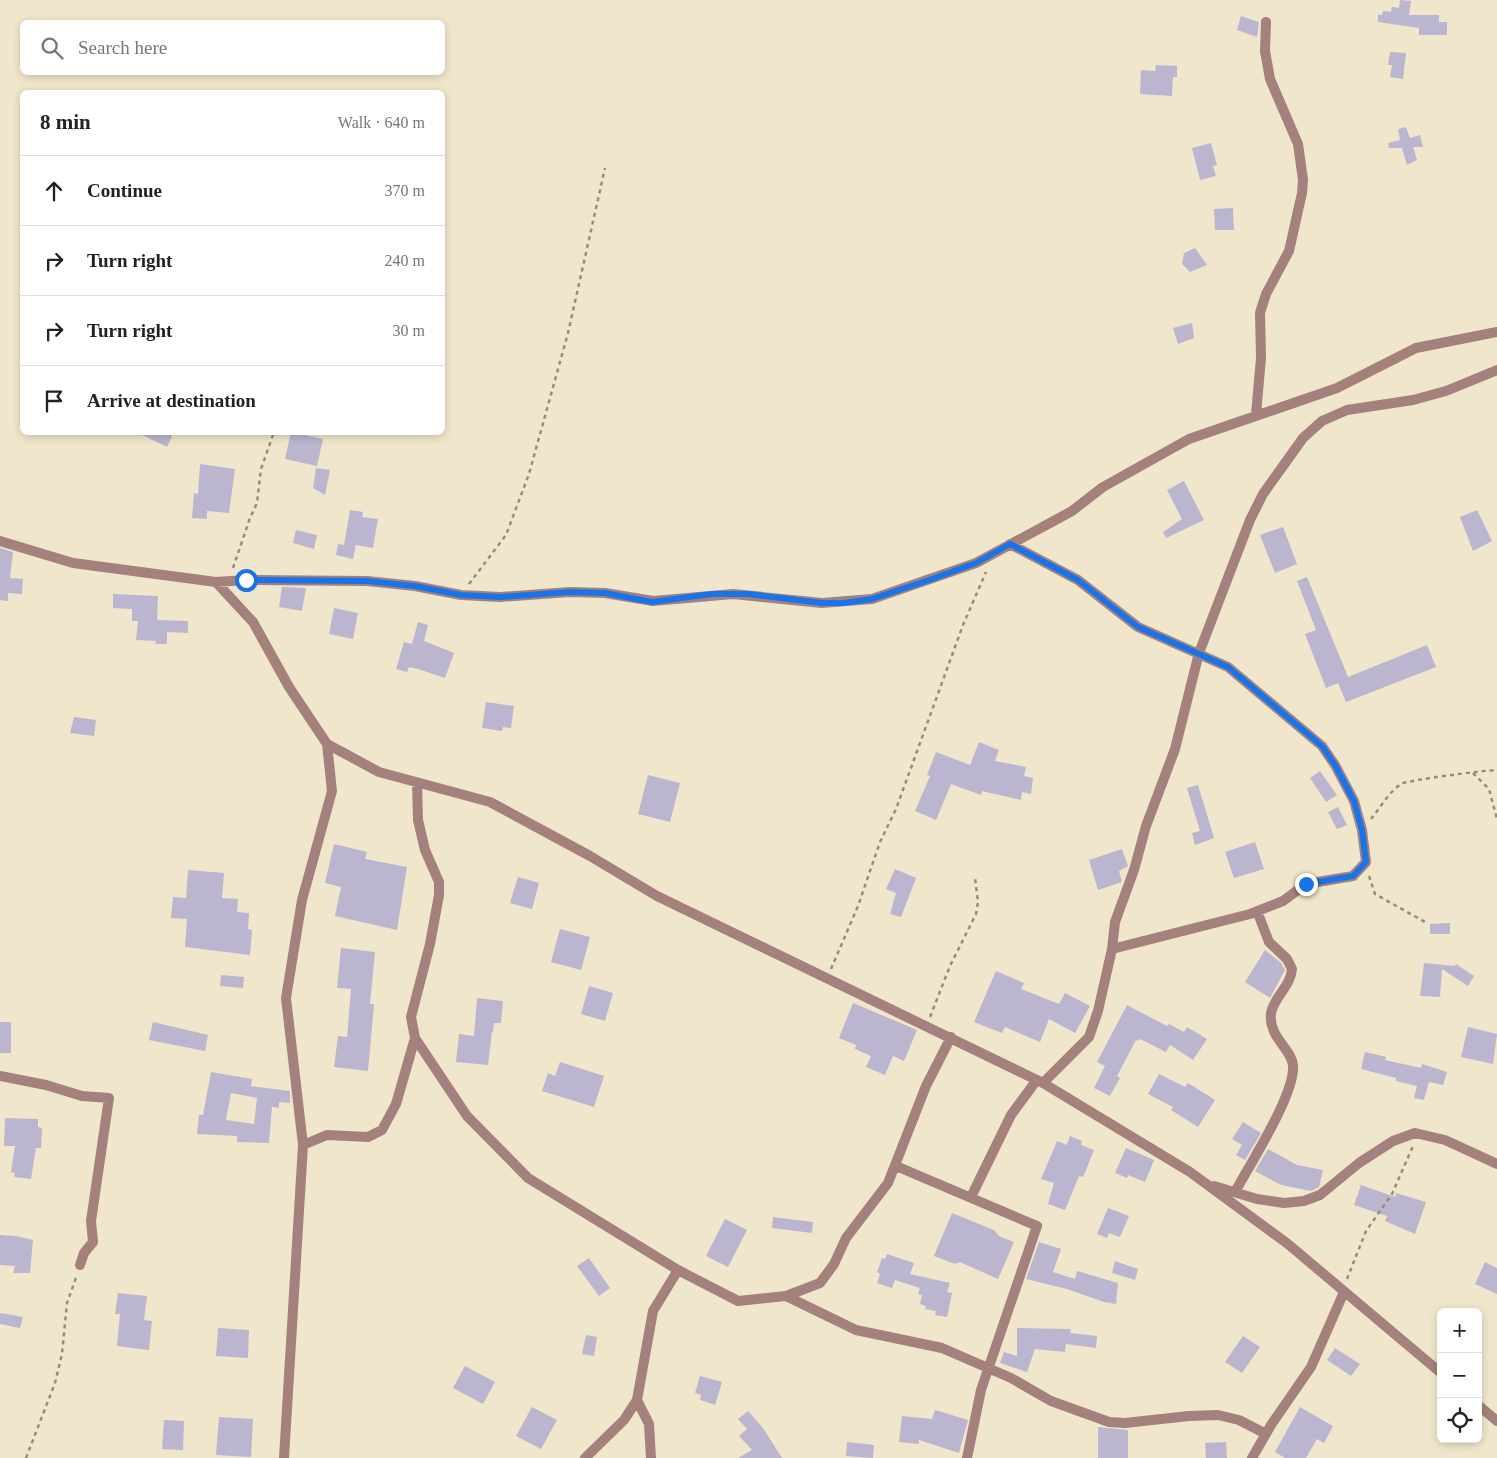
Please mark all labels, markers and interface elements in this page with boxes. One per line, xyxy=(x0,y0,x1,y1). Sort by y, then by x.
search box xyxy=(20,20,445,75)
icon: search xyxy=(38,34,66,62)
text: Search here xyxy=(78,37,167,58)
text: 8 min xyxy=(40,110,91,134)
text: Walk · 640 m xyxy=(338,114,425,131)
icon: ahead xyxy=(40,177,68,205)
text: Continue xyxy=(87,180,162,201)
text: 370 m xyxy=(385,182,425,199)
icon: right xyxy=(40,247,68,275)
text: Turn right xyxy=(87,250,172,271)
text: 240 m xyxy=(385,252,425,269)
icon: right xyxy=(40,317,68,345)
text: Turn right xyxy=(87,320,172,341)
text: 30 m xyxy=(393,322,425,339)
icon: arrive xyxy=(40,387,68,415)
text: Arrive at destination xyxy=(87,390,256,411)
route start xyxy=(235,569,258,592)
route end xyxy=(1295,873,1318,896)
map controls xyxy=(1437,1308,1482,1443)
button: + xyxy=(1437,1308,1482,1353)
button: − xyxy=(1437,1353,1482,1398)
button: locate xyxy=(1437,1398,1482,1443)

